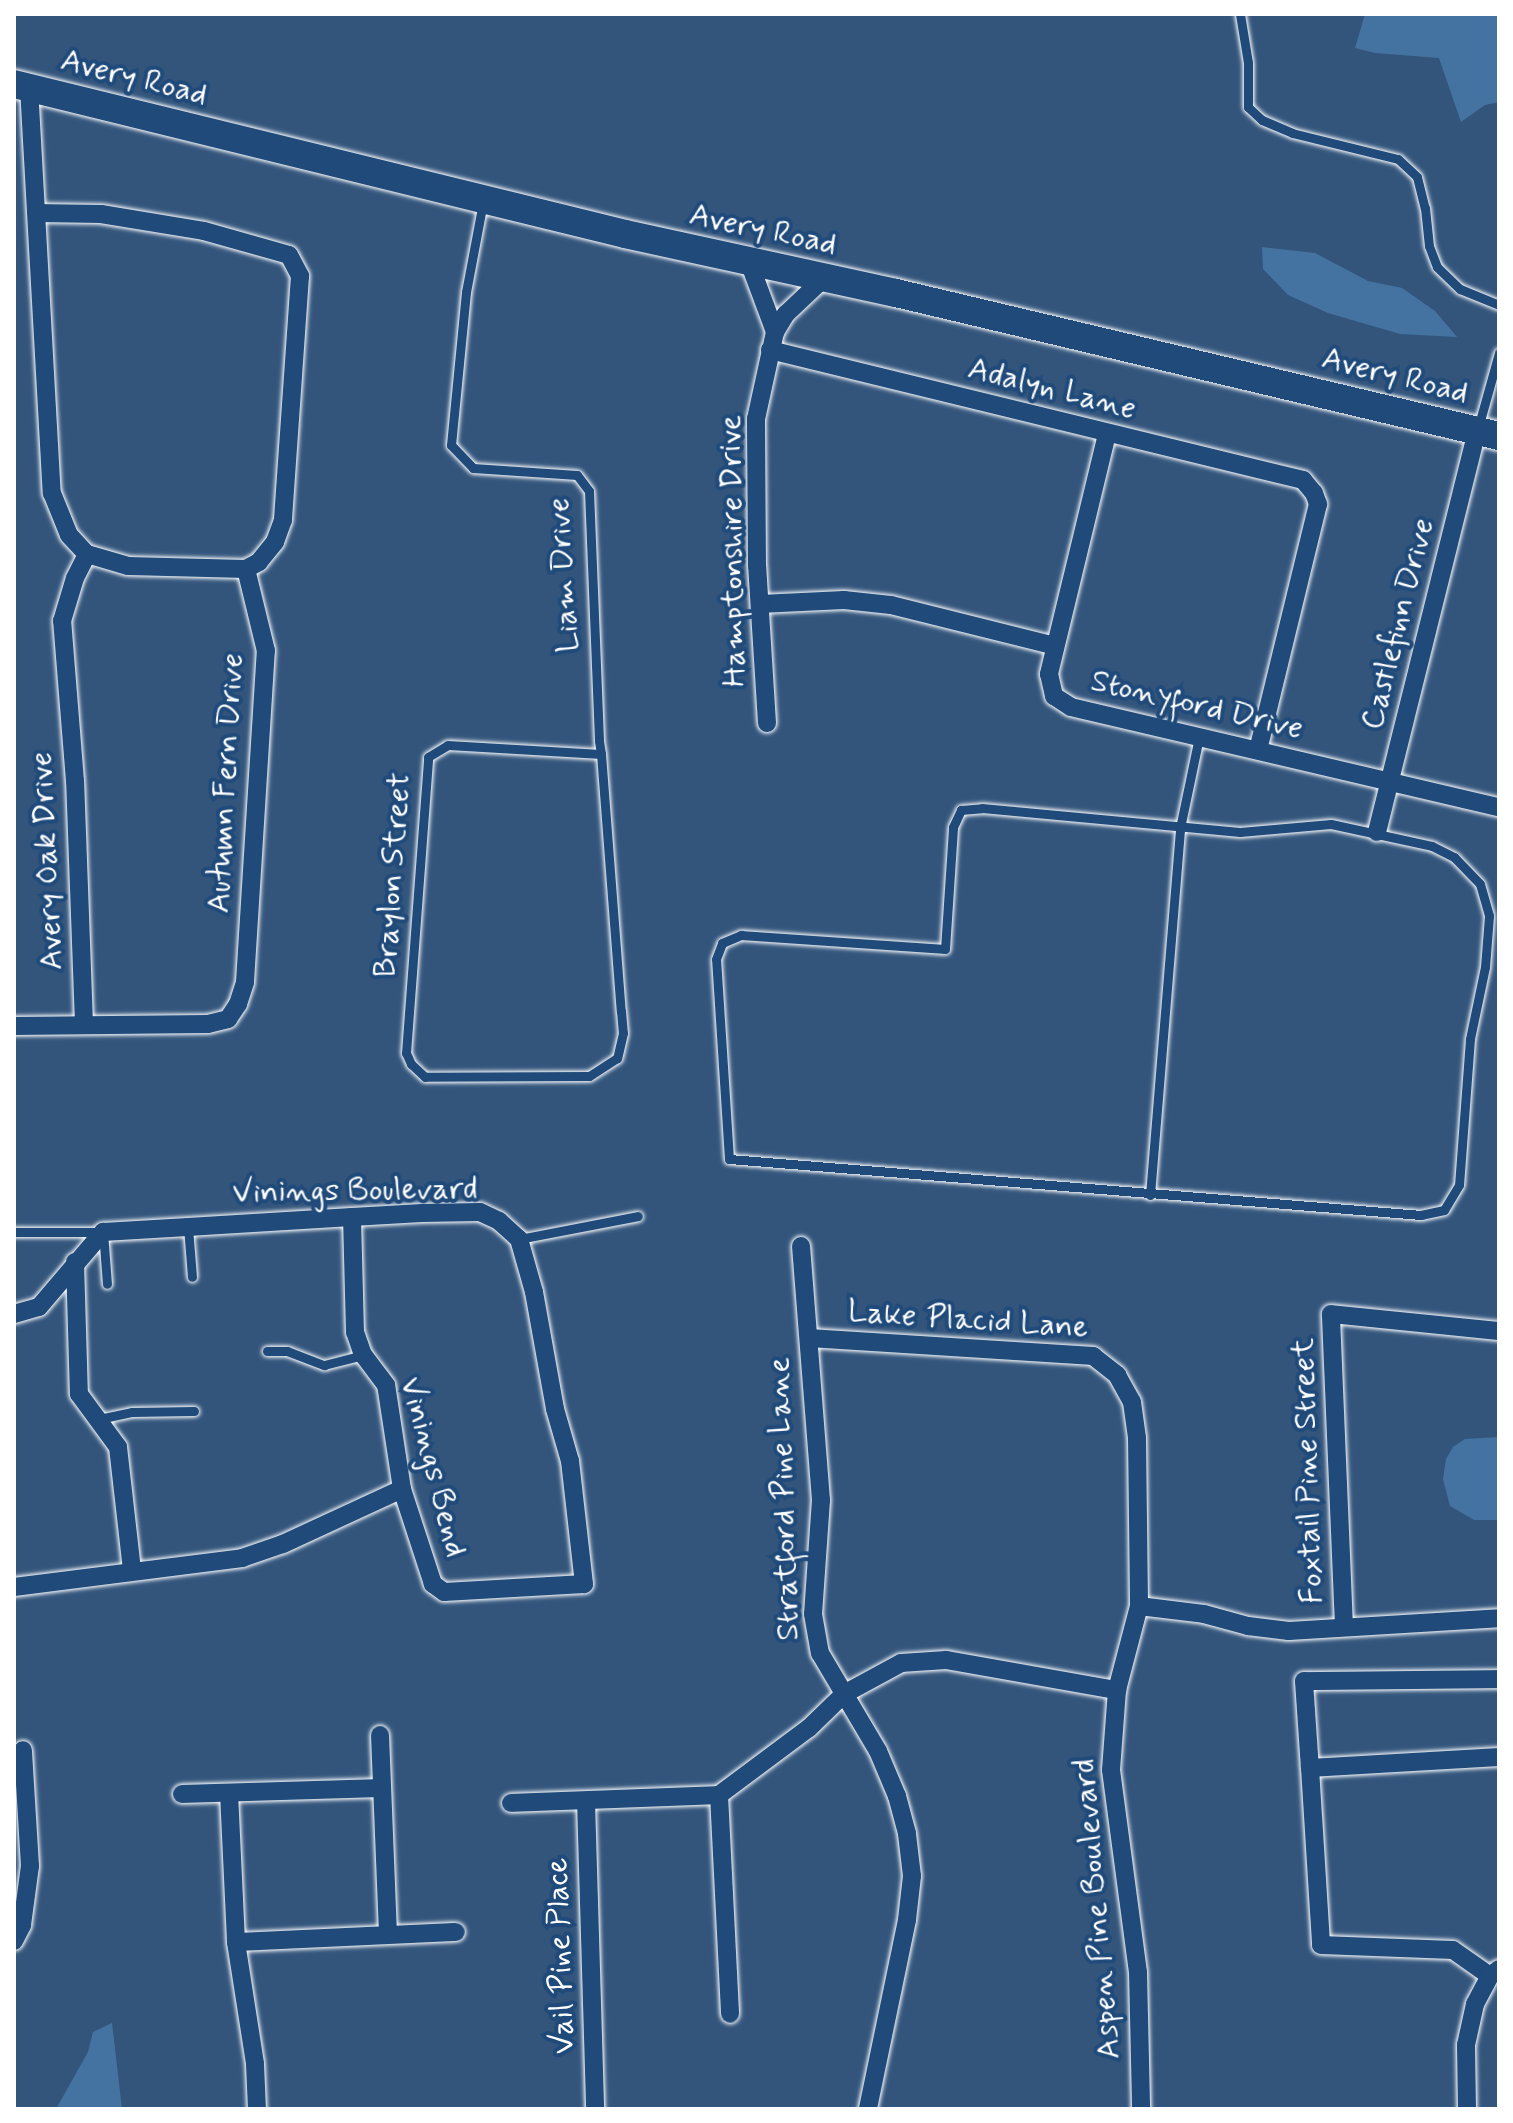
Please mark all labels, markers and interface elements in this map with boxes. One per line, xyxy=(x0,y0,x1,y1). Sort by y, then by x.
street label: Avery Road xyxy=(57,41,211,115)
street label: Avery Road xyxy=(686,196,840,264)
street label: Avery Road xyxy=(1318,339,1472,413)
street label: Adalyn Lane xyxy=(966,350,1138,428)
street label: Hamptonshire Drive xyxy=(711,416,755,686)
street label: Liam Drive xyxy=(540,498,588,652)
street label: Castlefinn Drive xyxy=(1353,516,1443,732)
street label: Autumn Fern Drive xyxy=(200,650,252,916)
street label: Stonyford Drive xyxy=(1088,662,1306,748)
street label: Avery Oak Drive xyxy=(22,751,72,971)
street label: Braylon Street xyxy=(367,772,419,978)
street label: Vinings Boulevard xyxy=(233,1170,477,1212)
street label: Lake Placid Lane xyxy=(851,1293,1085,1347)
street label: Foxtail Pine Street xyxy=(1284,1341,1332,1601)
street label: Stratford Pine Lane xyxy=(760,1361,808,1637)
street label: Vinings Bend xyxy=(390,1372,476,1562)
street label: Aspen Pine Boulevard xyxy=(1065,1763,1129,2055)
street label: Vail Pine Place xyxy=(538,1857,584,2055)

